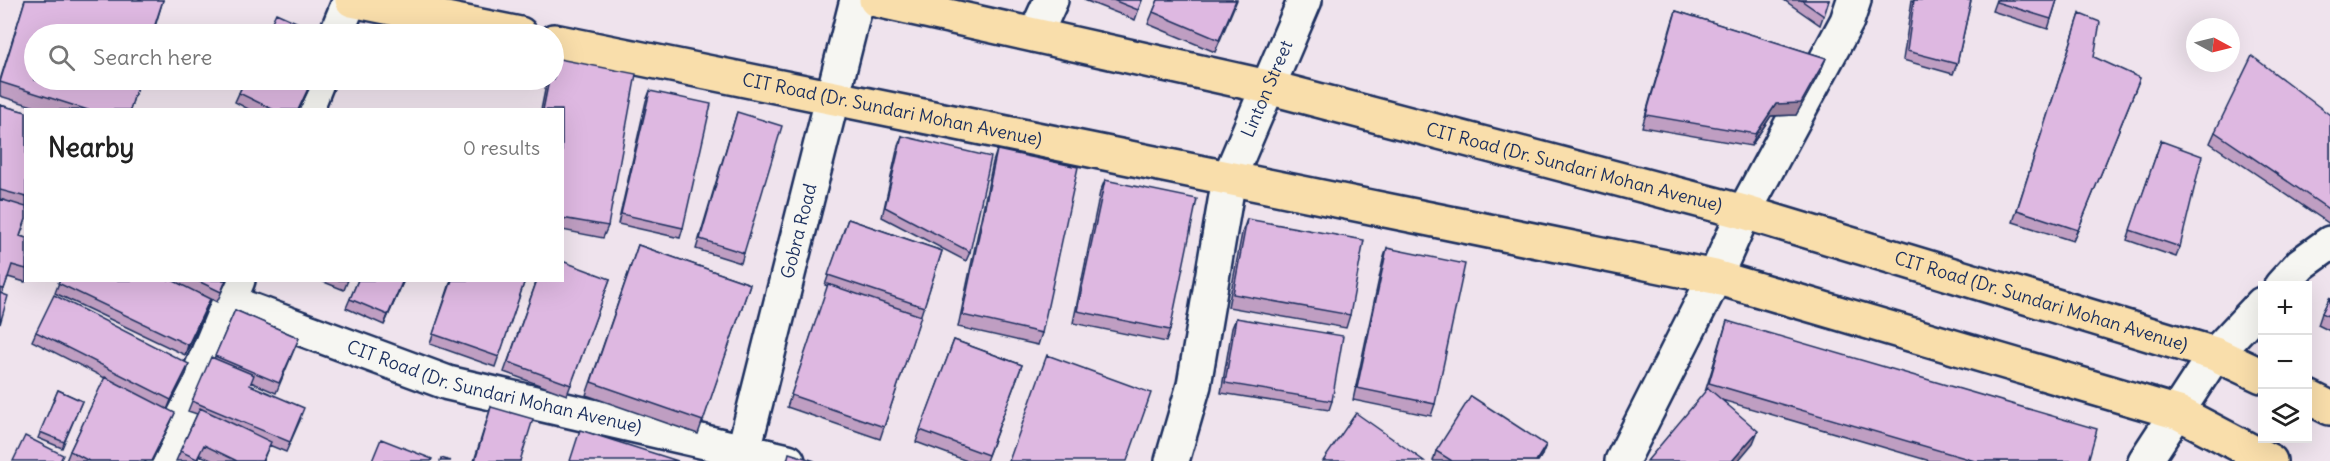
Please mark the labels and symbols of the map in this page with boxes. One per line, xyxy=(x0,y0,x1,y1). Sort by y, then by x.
north arrow xyxy=(2186,18,2240,72)
street label: Linton Street xyxy=(1236,37,1297,141)
street label: CIT Road (Dr. Sundari Mohan Avenue) xyxy=(740,68,1044,151)
street label: CIT Road (Dr. Sundari Mohan Avenue) xyxy=(1424,117,1725,217)
street label: Gobra Road xyxy=(775,181,821,281)
street label: CIT Road (Dr. Sundari Mohan Avenue) xyxy=(1892,246,2191,356)
street label: CIT Road (Dr. Sundari Mohan Avenue) xyxy=(344,335,644,438)

